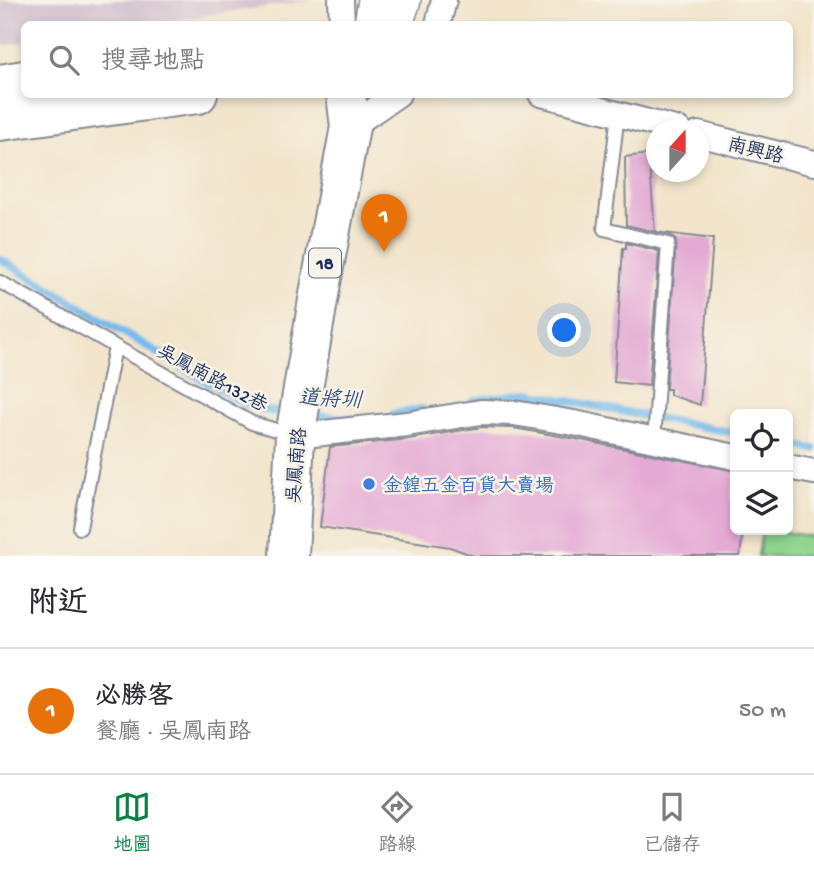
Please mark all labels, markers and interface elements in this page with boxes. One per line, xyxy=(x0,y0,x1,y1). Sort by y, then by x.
search box xyxy=(21,21,793,98)
icon: search xyxy=(45,41,83,79)
text: 搜尋地點 xyxy=(101,48,205,79)
north arrow xyxy=(646,119,709,182)
street label: 南興路 xyxy=(725,133,786,170)
pin: 1 xyxy=(361,194,407,252)
road number: 18 xyxy=(309,248,341,278)
your location xyxy=(547,313,581,347)
street label: 吳鳳南路132巷 xyxy=(152,340,271,419)
water label: 道將圳 xyxy=(298,386,364,416)
map controls xyxy=(730,409,793,535)
button: locate xyxy=(730,409,793,472)
street label: 吳鳳南路 xyxy=(283,426,313,504)
button: layers xyxy=(730,472,793,535)
place label: 金鍠五金百貨大賣場 xyxy=(383,475,554,499)
marker: 金鍠五金百貨大賣場 xyxy=(361,476,377,492)
text: 附近 xyxy=(28,588,88,623)
text: 必勝客 xyxy=(95,683,173,714)
text: 1 xyxy=(46,698,56,725)
text: 50 m xyxy=(739,698,786,725)
text: 餐廳 · 吳鳳南路 xyxy=(95,720,251,747)
tab: 地圖 xyxy=(113,788,152,858)
tab: 路線 xyxy=(378,788,417,858)
tab: 已儲存 xyxy=(643,788,701,858)

